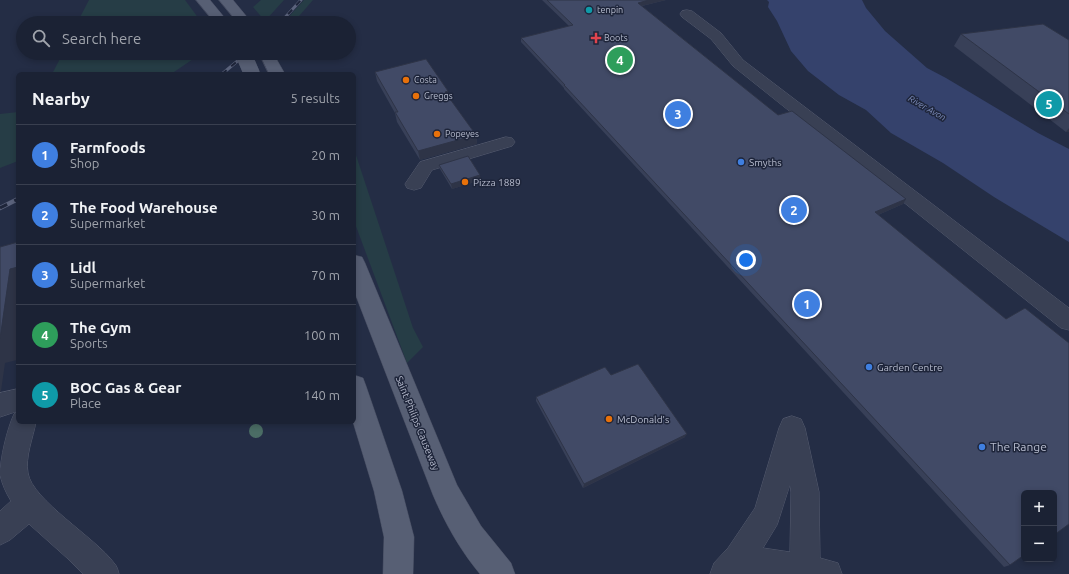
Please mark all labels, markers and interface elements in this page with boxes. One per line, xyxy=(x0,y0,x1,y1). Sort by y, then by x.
marker: tenpin xyxy=(584,5,594,15)
place label: tenpin xyxy=(597,5,623,15)
search box xyxy=(16,16,356,60)
icon: search xyxy=(30,27,52,49)
text: Search here xyxy=(62,30,141,47)
marker: Boots xyxy=(591,33,601,43)
place label: Boots xyxy=(604,33,628,43)
pin: 4 xyxy=(607,45,633,75)
marker: Costa xyxy=(401,75,411,85)
place label: Costa xyxy=(414,75,437,85)
text: Nearby xyxy=(32,89,90,108)
pin: 5 xyxy=(1036,89,1062,119)
text: 5 results xyxy=(290,91,340,105)
marker: Greggs xyxy=(411,91,421,101)
place label: Greggs xyxy=(424,91,453,101)
water label: River Avon xyxy=(906,93,948,123)
pin: 3 xyxy=(665,99,691,129)
marker: Popeyes xyxy=(432,129,442,139)
place label: Popeyes xyxy=(445,129,479,139)
text: Farmfoods xyxy=(70,139,145,156)
text: 1 xyxy=(41,148,49,162)
text: 20 m xyxy=(311,148,340,162)
text: Shop xyxy=(70,156,99,170)
marker: Smyths xyxy=(736,157,746,167)
place label: Smyths xyxy=(749,157,782,168)
marker: Pizza 1889 xyxy=(460,177,470,187)
place label: Pizza 1889 xyxy=(473,177,521,188)
pin: 2 xyxy=(781,195,807,225)
text: The Food Warehouse xyxy=(70,199,218,216)
text: 2 xyxy=(41,208,49,222)
text: 30 m xyxy=(311,208,340,222)
text: Supermarket xyxy=(70,216,145,230)
your location xyxy=(736,250,756,270)
text: Lidl xyxy=(70,259,96,276)
text: 3 xyxy=(41,268,49,282)
text: 70 m xyxy=(311,268,340,282)
text: Supermarket xyxy=(70,276,145,290)
pin: 1 xyxy=(794,289,820,319)
text: The Gym xyxy=(70,319,131,336)
text: 4 xyxy=(41,328,49,342)
text: 100 m xyxy=(304,328,340,342)
text: Sports xyxy=(70,336,108,350)
marker: Garden Centre xyxy=(864,362,874,372)
place label: Garden Centre xyxy=(877,362,943,373)
street label: Saint Philips Causeway xyxy=(394,374,442,472)
text: BOC Gas & Gear xyxy=(70,379,181,396)
text: 5 xyxy=(41,388,49,402)
text: 140 m xyxy=(304,388,340,402)
text: Place xyxy=(70,396,101,410)
marker: McDonald's xyxy=(604,414,614,424)
place label: McDonald's xyxy=(617,414,669,425)
place label: The Range xyxy=(990,440,1047,453)
marker: The Range xyxy=(977,442,987,452)
map controls xyxy=(1021,490,1057,562)
button: + xyxy=(1021,490,1057,526)
button: − xyxy=(1021,526,1057,562)

